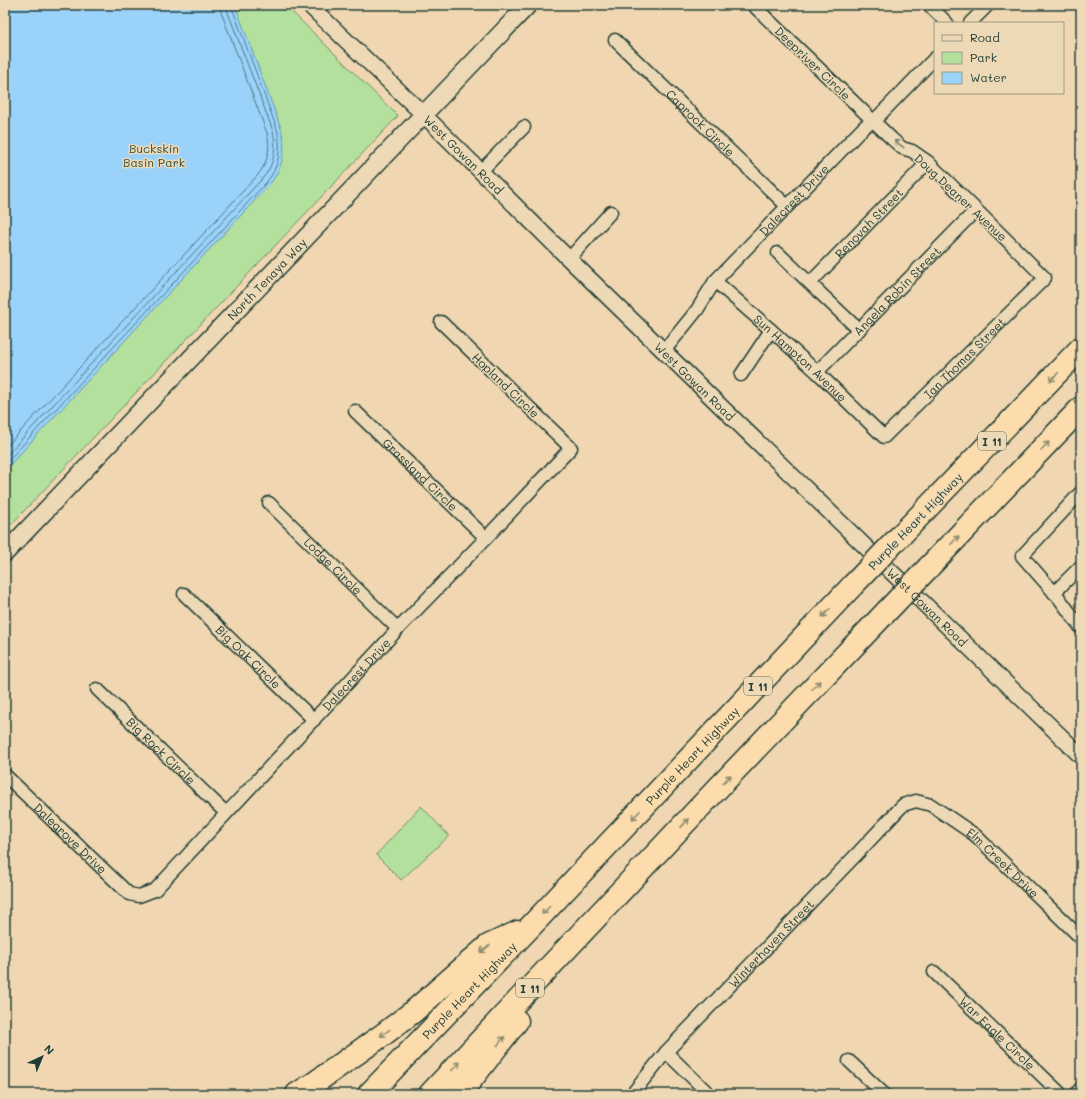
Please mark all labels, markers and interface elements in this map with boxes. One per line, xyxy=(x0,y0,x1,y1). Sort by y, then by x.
legend xyxy=(934,22,1064,94)
street label: Deepriver Circle xyxy=(772,23,854,103)
text: Road xyxy=(970,29,1000,45)
text: Park xyxy=(970,49,997,65)
text: Water xyxy=(970,69,1007,85)
street label: Caprock Circle xyxy=(663,86,738,160)
street label: West Gowan Road xyxy=(420,111,507,198)
park label: Buckskin Basin Park xyxy=(123,140,185,170)
one-way arrow xyxy=(893,140,904,149)
street label: Doug Deaner Avenue xyxy=(911,150,1011,244)
street label: Dalecrest Drive xyxy=(756,160,832,239)
street label: Renovah Street xyxy=(831,184,906,261)
street label: North Tenaya Way xyxy=(224,234,310,323)
street label: Angela Robin Street xyxy=(850,243,944,339)
street label: Sun Hampton Avenue xyxy=(751,311,851,405)
street label: Ian Thomas Street xyxy=(920,314,1009,402)
street label: West Gowan Road xyxy=(651,339,739,424)
street label: Hopland Circle xyxy=(469,349,543,421)
one-way arrow xyxy=(1049,372,1059,382)
road number: I 11 xyxy=(978,432,1006,450)
street label: Grassland Circle xyxy=(379,434,461,514)
one-way arrow xyxy=(1040,441,1050,451)
street label: Purple Heart Highway xyxy=(864,469,966,573)
street label: Lodge Circle xyxy=(301,534,366,598)
one-way arrow xyxy=(950,535,959,545)
street label: West Gowan Road xyxy=(884,564,971,650)
one-way arrow xyxy=(822,608,831,619)
street label: Big Oak Circle xyxy=(213,621,285,692)
street label: Dalecrest Drive xyxy=(318,635,394,714)
road number: I 11 xyxy=(744,677,772,695)
one-way arrow xyxy=(812,679,821,690)
street label: Purple Heart Highway xyxy=(642,703,742,808)
street label: Big Rock Circle xyxy=(123,714,199,788)
one-way arrow xyxy=(722,774,732,784)
street label: Dalegrove Drive xyxy=(31,799,111,877)
one-way arrow xyxy=(631,810,640,820)
one-way arrow xyxy=(680,818,689,828)
street label: Elm Creek Drive xyxy=(964,824,1043,901)
street label: Winterhaven Street xyxy=(725,896,817,991)
one-way arrow xyxy=(542,904,551,914)
street label: Purple Heart Highway xyxy=(418,938,520,1042)
one-way arrow xyxy=(479,945,490,954)
road number: I 11 xyxy=(516,979,544,997)
street label: War Eagle Circle xyxy=(956,993,1039,1073)
one-way arrow xyxy=(380,1029,391,1037)
one-way arrow xyxy=(496,1035,505,1046)
north arrow xyxy=(22,1037,62,1077)
text: N xyxy=(41,1041,58,1058)
one-way arrow xyxy=(452,1061,461,1071)

